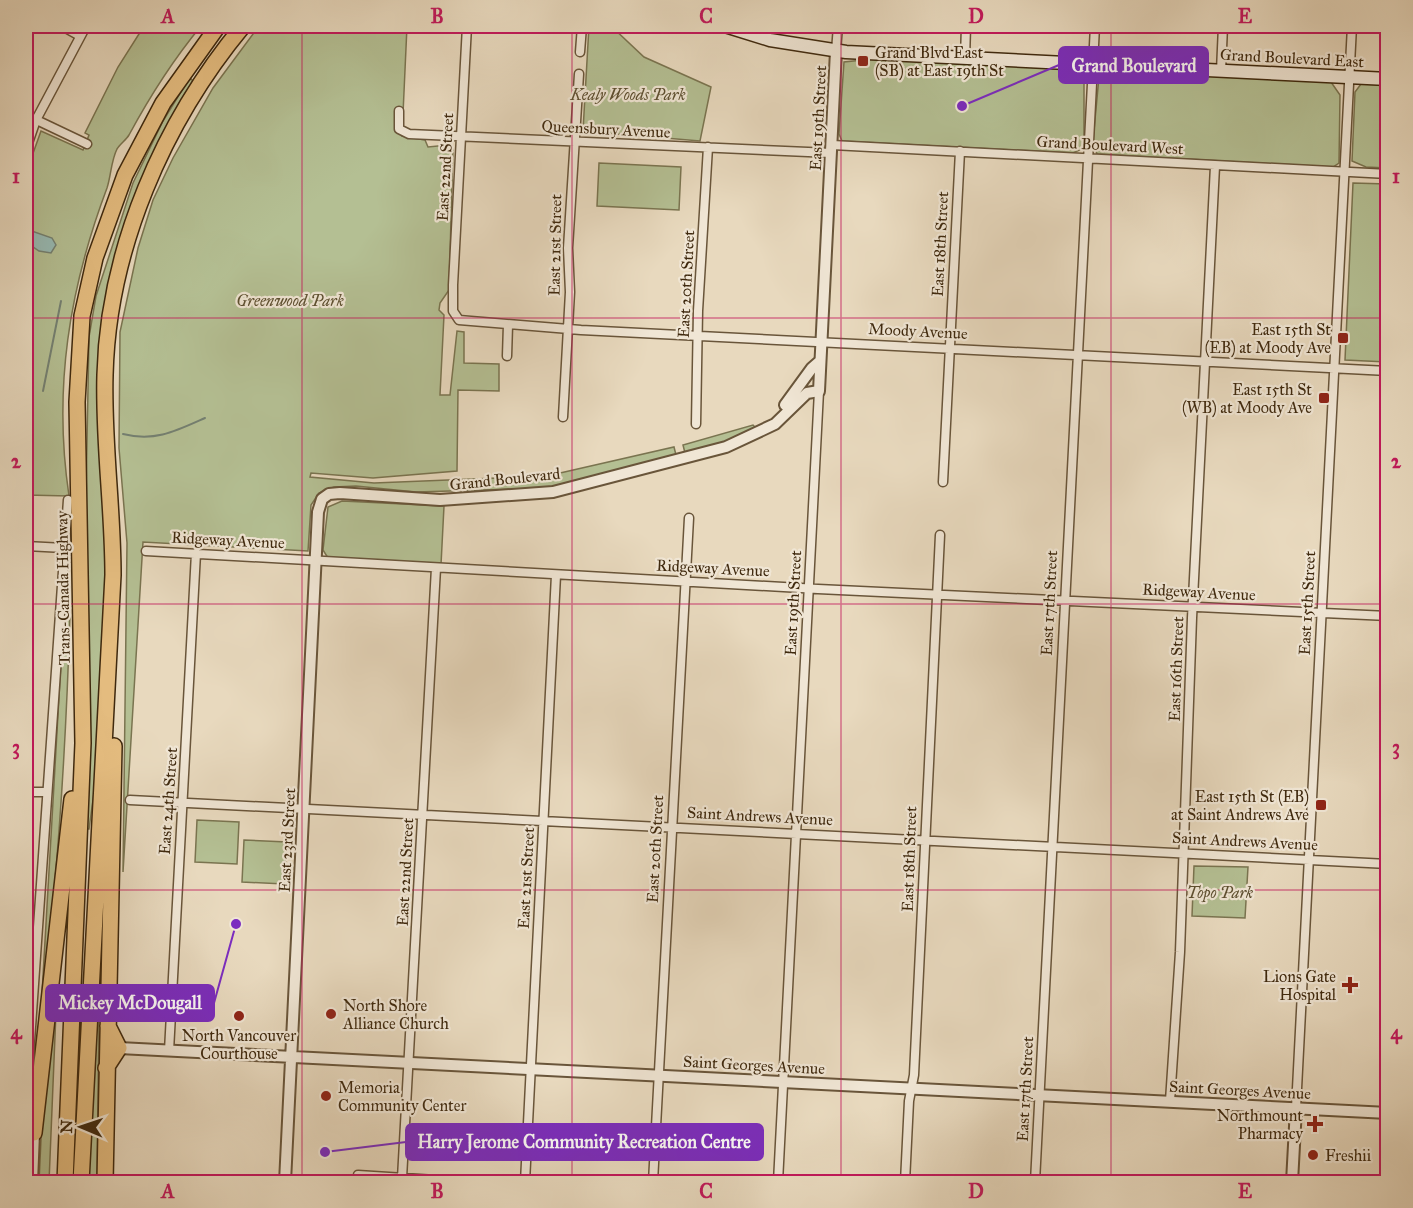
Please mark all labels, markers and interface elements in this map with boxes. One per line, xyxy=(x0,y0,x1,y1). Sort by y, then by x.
text: A xyxy=(159,4,175,28)
text: B xyxy=(430,4,444,28)
text: C xyxy=(699,4,713,28)
text: D xyxy=(968,4,984,28)
text: E xyxy=(1238,4,1253,28)
place label: Grand Blvd East (SB) at East 19th St xyxy=(875,43,1004,81)
street label: Grand Boulevard East xyxy=(1219,45,1365,71)
callout: Grand Boulevard xyxy=(1059,47,1208,83)
marker: Grand Blvd East (SB) at East 19th St xyxy=(856,54,870,68)
text: Grand Boulevard xyxy=(1072,55,1197,77)
street label: East 19th Street xyxy=(806,64,830,171)
park label: Kealy Woods Park xyxy=(569,85,686,104)
street label: East 22nd Street xyxy=(433,112,457,222)
street label: Queensbury Avenue xyxy=(541,116,671,142)
street label: Grand Boulevard West xyxy=(1036,132,1184,158)
text: 1 xyxy=(12,164,20,188)
text: 1 xyxy=(1392,164,1400,188)
street label: East 18th Street xyxy=(928,190,952,297)
street label: East 21st Street xyxy=(545,193,565,296)
street label: East 20th Street xyxy=(674,229,698,338)
park label: Greenwood Park xyxy=(236,291,344,310)
street label: Moody Avenue xyxy=(868,319,969,343)
place label: East 15th St (EB) at Moody Ave xyxy=(1205,320,1331,358)
marker: East 15th St (EB) at Moody Ave xyxy=(1336,331,1350,345)
place label: East 15th St (WB) at Moody Ave xyxy=(1182,380,1312,418)
marker: East 15th St (WB) at Moody Ave xyxy=(1317,391,1331,405)
text: 2 xyxy=(11,449,22,473)
text: 2 xyxy=(1391,449,1402,473)
street label: Grand Boulevard xyxy=(449,464,561,494)
street label: Trans-Canada Highway xyxy=(52,510,75,665)
street label: Ridgeway Avenue xyxy=(171,528,286,553)
street label: East 19th Street xyxy=(781,549,805,656)
street label: East 17th Street xyxy=(1037,549,1061,656)
street label: East 15th Street xyxy=(1295,550,1319,656)
street label: Ridgeway Avenue xyxy=(656,556,771,581)
street label: Ridgeway Avenue xyxy=(1142,580,1257,605)
street label: East 16th Street xyxy=(1165,616,1187,722)
text: 3 xyxy=(12,735,20,760)
text: 3 xyxy=(1392,735,1400,760)
street label: East 24th Street xyxy=(155,746,181,855)
street label: East 23rd Street xyxy=(275,787,299,893)
place label: East 15th St (EB) at Saint Andrews Ave xyxy=(1171,787,1309,824)
street label: East 20th Street xyxy=(643,794,667,903)
marker: East 15th St (EB) at Saint Andrews Ave xyxy=(1314,798,1328,812)
street label: Saint Andrews Avenue xyxy=(687,803,834,829)
street label: East 18th Street xyxy=(898,805,920,912)
street label: East 22nd Street xyxy=(393,817,417,927)
street label: East 21st Street xyxy=(514,826,538,929)
street label: Saint Andrews Avenue xyxy=(1172,828,1319,854)
park label: Topo Park xyxy=(1187,883,1253,903)
place label: Lions Gate Hospital xyxy=(1263,967,1337,1004)
marker: Lions Gate Hospital xyxy=(1341,976,1359,994)
callout: Mickey McDougall xyxy=(46,985,214,1021)
text: Mickey McDougall xyxy=(58,992,203,1015)
place label: North Shore Alliance Church xyxy=(342,996,449,1033)
marker: North Shore Alliance Church xyxy=(324,1007,338,1021)
marker: North Vancouver Courthouse xyxy=(232,1009,246,1023)
text: 4 xyxy=(10,1020,22,1045)
text: 4 xyxy=(1390,1020,1402,1045)
place label: North Vancouver Courthouse xyxy=(182,1026,296,1063)
street label: East 17th Street xyxy=(1013,1035,1037,1142)
street label: Saint Georges Avenue xyxy=(683,1052,826,1079)
street label: Saint Georges Avenue xyxy=(1169,1077,1312,1104)
place label: Memoria Community Center xyxy=(338,1078,466,1115)
marker: Memoria Community Center xyxy=(319,1089,333,1103)
north arrow xyxy=(51,1097,111,1157)
place label: Northmount Pharmacy xyxy=(1217,1106,1303,1143)
marker: Northmount Pharmacy xyxy=(1308,1117,1322,1131)
text: N xyxy=(57,1119,76,1134)
callout: Harry Jerome Community Recreation Centre xyxy=(406,1124,763,1160)
text: Harry Jerome Community Recreation Centre xyxy=(417,1131,751,1154)
place label: Freshii xyxy=(1325,1146,1372,1165)
marker: Freshii xyxy=(1306,1148,1320,1162)
text: A xyxy=(159,1179,175,1203)
text: B xyxy=(430,1179,444,1203)
text: C xyxy=(699,1179,713,1203)
text: D xyxy=(968,1179,984,1203)
text: E xyxy=(1238,1179,1253,1203)

